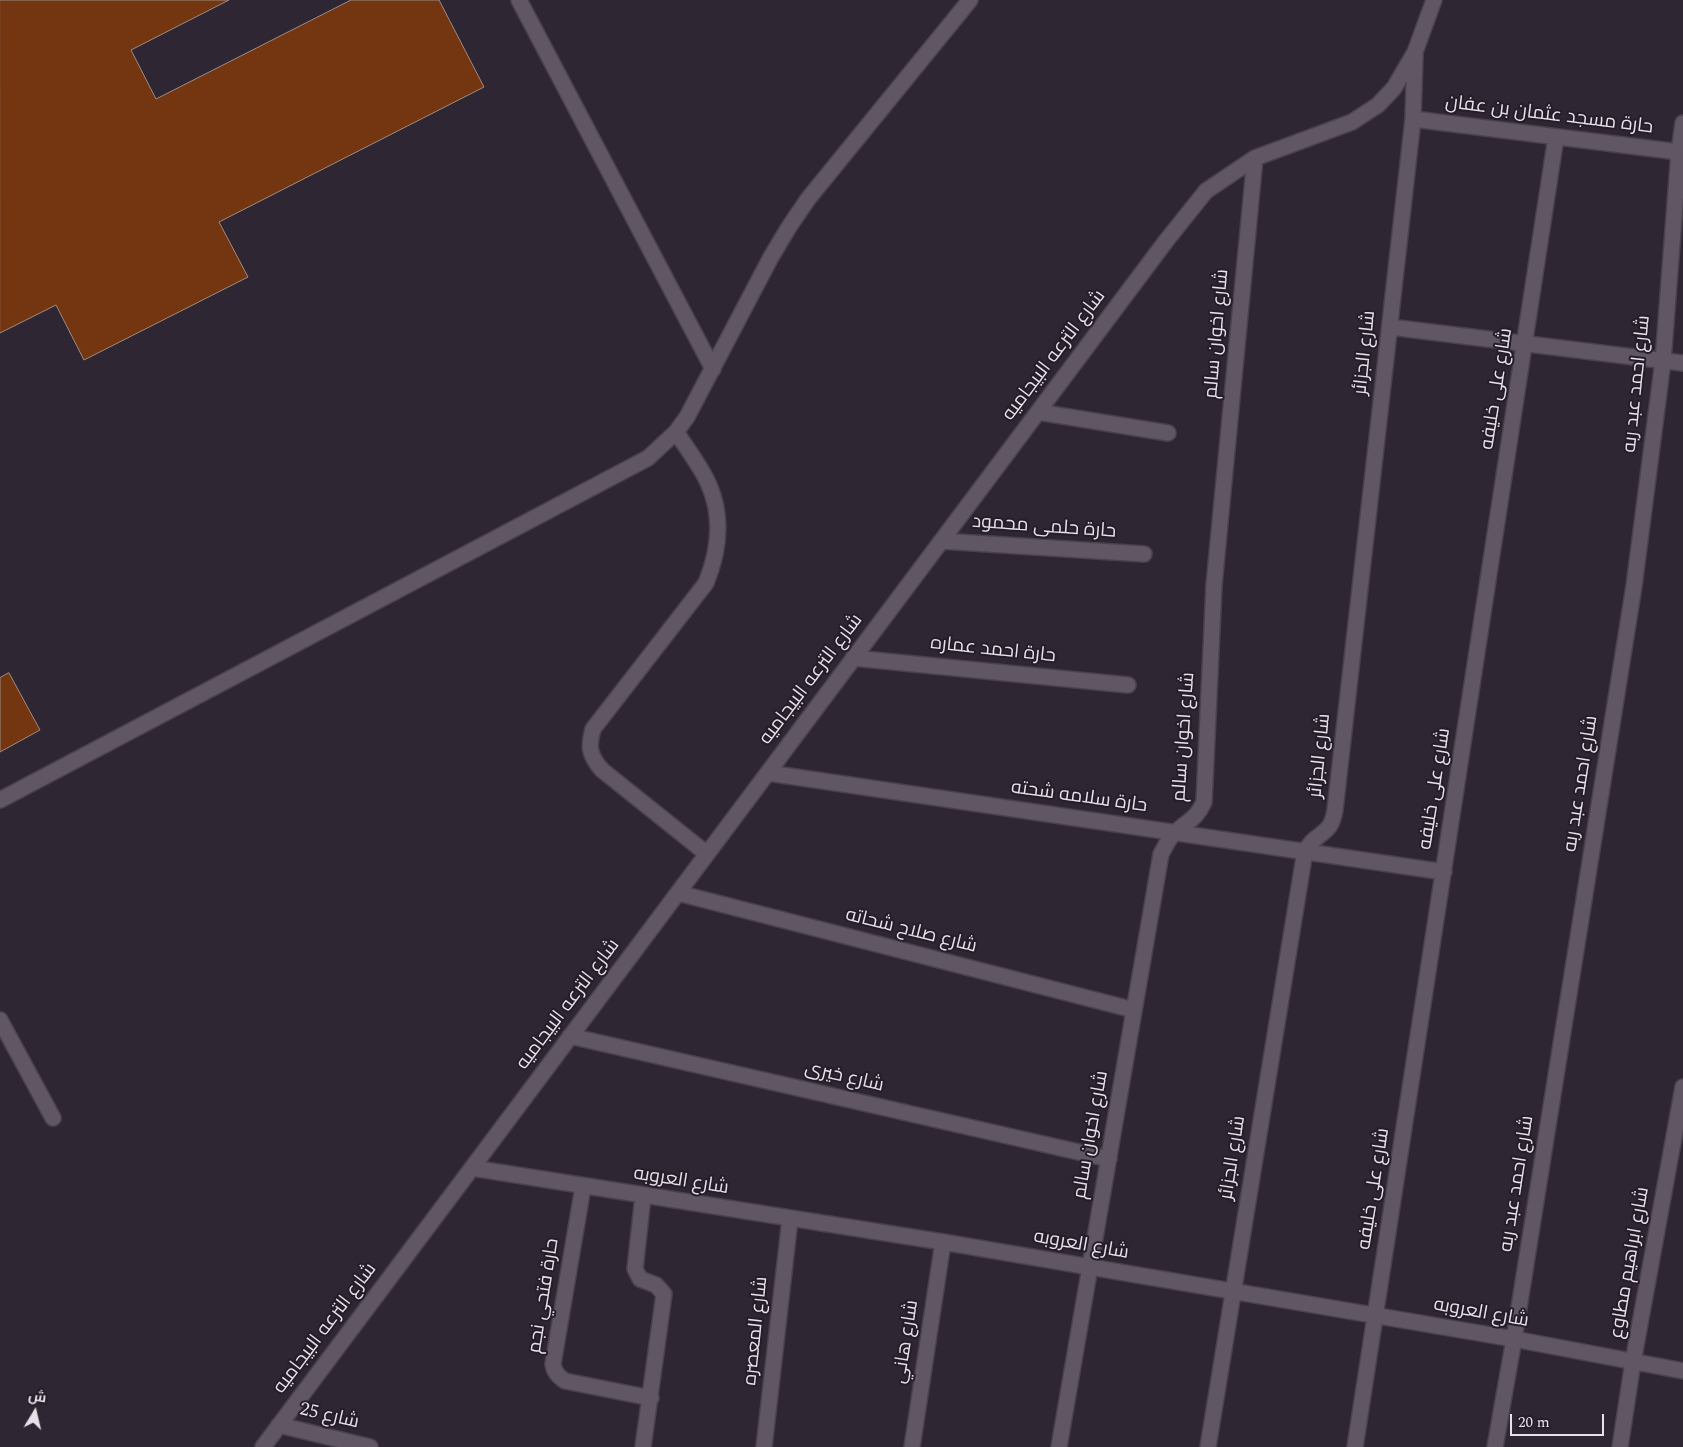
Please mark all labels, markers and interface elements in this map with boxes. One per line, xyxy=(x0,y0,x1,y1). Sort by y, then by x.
street label: حارة مسجد عثمان بن عفان xyxy=(1444,92,1654,140)
street label: شارع اخوان سالم xyxy=(1201,268,1235,400)
street label: شارع الترعه البيجاميه xyxy=(999,286,1111,426)
street label: شارع الجزائر xyxy=(1350,310,1382,396)
street label: شارع احمد عبد ربه xyxy=(1619,314,1657,454)
street label: شارع على خليفه xyxy=(1477,327,1519,451)
street label: حارة حلمى محمود xyxy=(971,512,1117,544)
street label: شارع الترعه البيجاميه xyxy=(756,610,868,750)
street label: حارة احمد عماره xyxy=(929,633,1057,669)
street label: شارع اخوان سالم xyxy=(1169,671,1201,803)
street label: شارع الجزائر xyxy=(1305,713,1337,799)
street label: شارع احمد عبد ربه xyxy=(1560,714,1604,854)
street label: شارع على خليفه xyxy=(1415,727,1457,851)
street label: حارة سلامه شحته xyxy=(1010,777,1148,819)
street label: شارع صلاح شحاته xyxy=(843,905,979,959)
street label: شارع الترعه البيجاميه xyxy=(513,935,625,1075)
street label: شارع خيرى xyxy=(802,1058,886,1098)
street label: شارع اخوان سالم xyxy=(1070,1069,1114,1201)
street label: شارع الجزائر xyxy=(1216,1114,1252,1202)
street label: شارع احمد عبد ربه xyxy=(1496,1114,1540,1254)
street label: شارع على خليفه xyxy=(1354,1127,1396,1251)
street label: شارع العروبه xyxy=(632,1163,730,1201)
street label: شارع ابراهيم مطاوع xyxy=(1606,1185,1656,1341)
street label: شارع العروبه xyxy=(1032,1226,1130,1266)
street label: حارة فتحي نجم xyxy=(525,1237,565,1355)
street label: شارع الترعه البيجاميه xyxy=(270,1259,382,1399)
street label: شارع المعصره xyxy=(740,1276,774,1386)
street label: شارع العروبه xyxy=(1432,1294,1530,1334)
street label: شارع هاني xyxy=(889,1299,925,1385)
text: ش xyxy=(27,1385,48,1408)
north arrow xyxy=(10,1387,60,1437)
street label: شارع 25 xyxy=(297,1399,361,1435)
scale bar xyxy=(1513,1404,1607,1436)
text: 20 m xyxy=(1518,1411,1550,1434)

